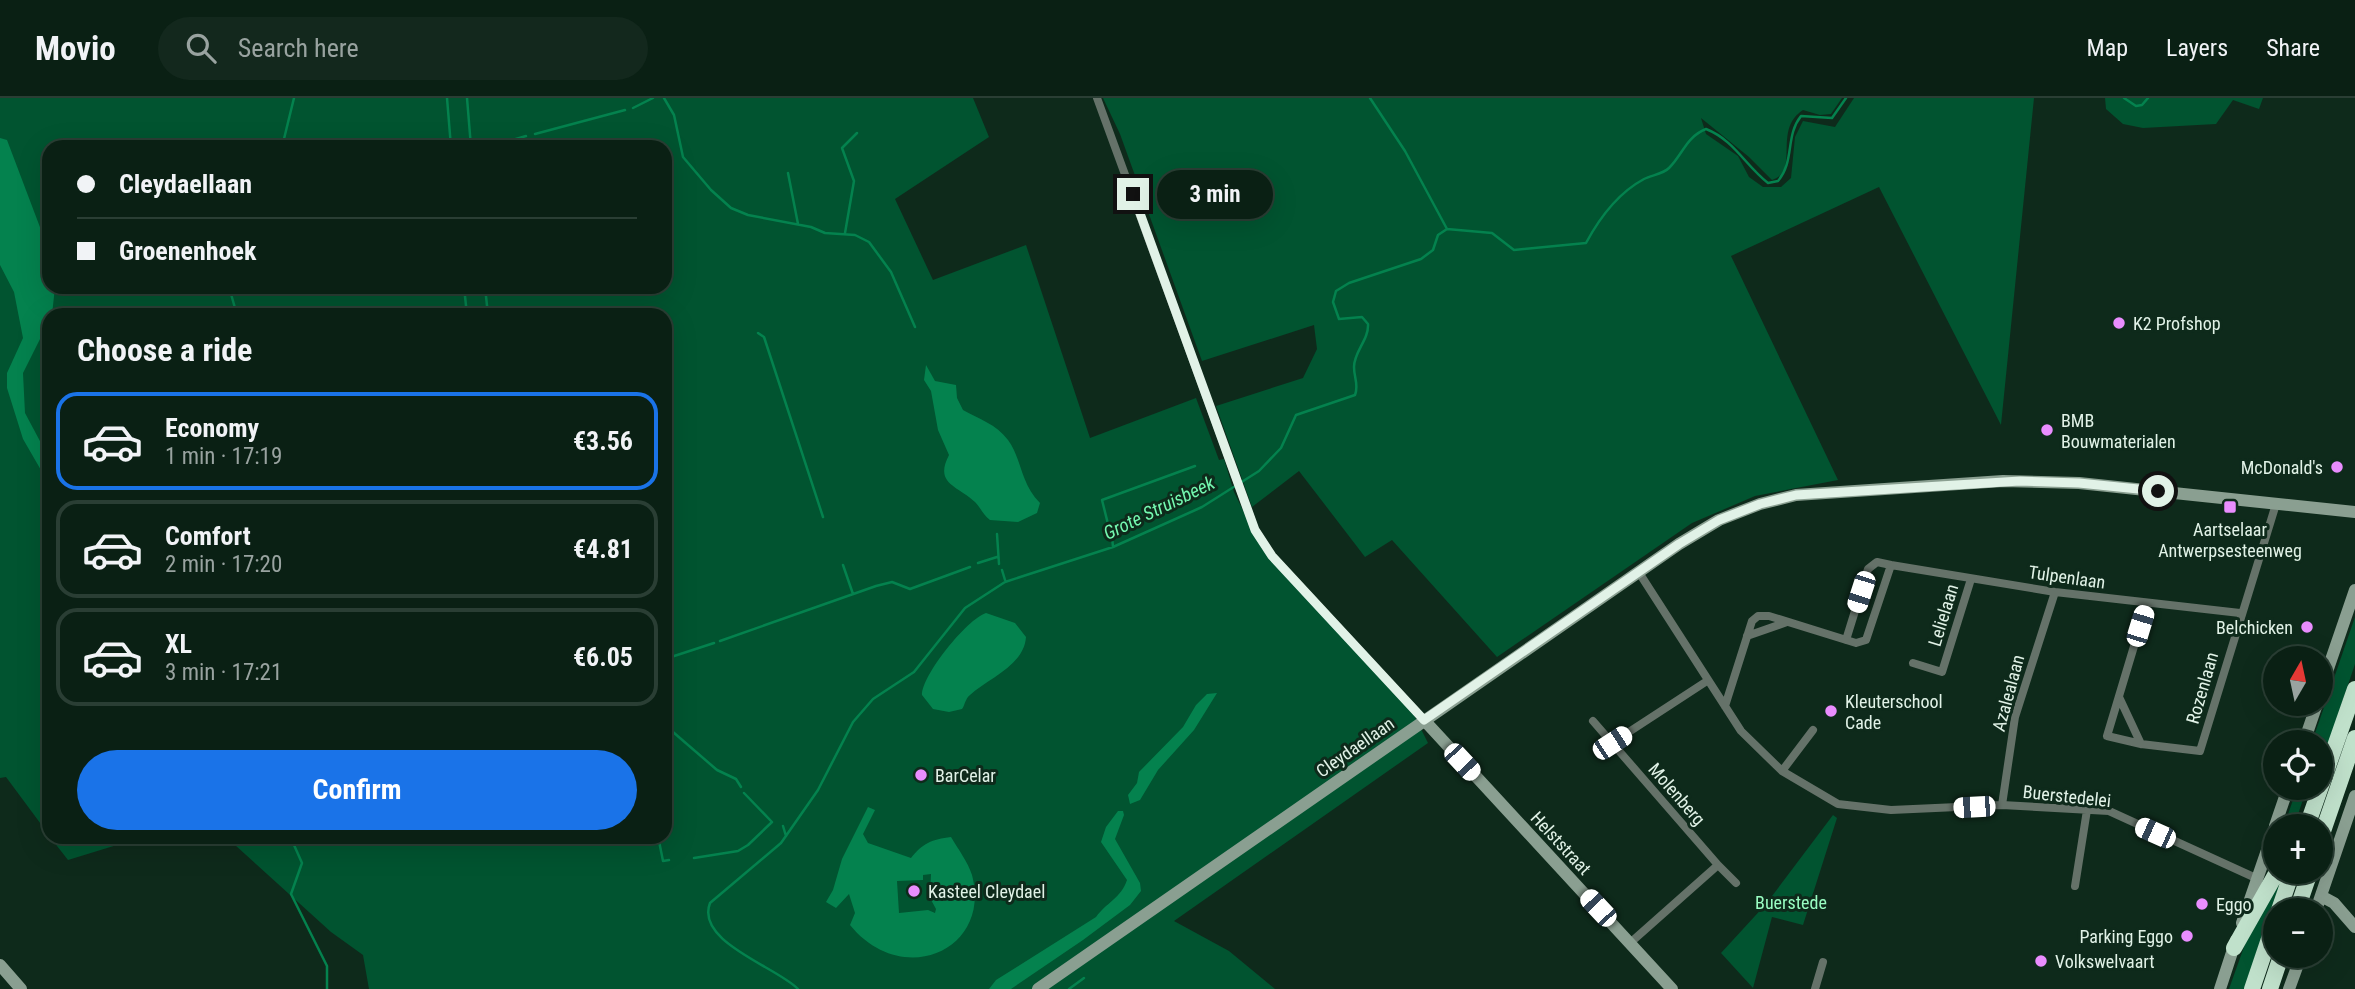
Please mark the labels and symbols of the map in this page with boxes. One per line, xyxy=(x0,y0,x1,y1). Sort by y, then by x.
callout: 3 min xyxy=(1158,170,1273,218)
route end xyxy=(1117,178,1149,210)
place label: K2 Profshop xyxy=(2133,313,2221,334)
marker: K2 Profshop xyxy=(2111,315,2127,331)
place label: BMB Bouwmaterialen xyxy=(2061,410,2176,452)
marker: BMB Bouwmaterialen xyxy=(2039,422,2055,438)
place label: McDonald's xyxy=(2241,457,2323,478)
marker: McDonald's xyxy=(2329,459,2345,475)
water label: Grote Struisbeek xyxy=(1100,471,1219,545)
route start xyxy=(2142,475,2174,507)
marker: Aartselaar Antwerpsesteenweg xyxy=(2222,499,2238,515)
place label: Aartselaar Antwerpsesteenweg xyxy=(2158,519,2302,561)
street label: Tulpenlaan xyxy=(2027,561,2107,593)
car xyxy=(1845,569,1878,615)
street label: Lelielaan xyxy=(1924,581,1962,649)
car xyxy=(2124,603,2157,649)
place label: Belchicken xyxy=(2216,617,2293,638)
marker: Belchicken xyxy=(2299,619,2315,635)
north arrow xyxy=(2263,646,2333,716)
street label: Rozenlaan xyxy=(2182,650,2222,726)
street label: Azalealaan xyxy=(1988,652,2028,734)
place label: Kleuterschool Cade xyxy=(1845,691,1943,733)
marker: Kleuterschool Cade xyxy=(1823,703,1839,719)
street label: Cleydaellaan xyxy=(1312,713,1398,781)
car xyxy=(1589,723,1636,763)
car xyxy=(1440,739,1485,785)
street label: Molenberg xyxy=(1644,759,1710,829)
place label: BarCelar xyxy=(935,765,996,786)
marker: BarCelar xyxy=(913,767,929,783)
street label: Buerstedelei xyxy=(2022,781,2112,811)
car xyxy=(1953,795,1996,819)
street label: Helststraat xyxy=(1527,807,1595,879)
car xyxy=(2132,815,2179,851)
place label: Kasteel Cleydael xyxy=(928,881,1045,902)
marker: Kasteel Cleydael xyxy=(906,883,922,899)
car xyxy=(1576,885,1621,931)
park label: Buerstede xyxy=(1755,892,1827,913)
place label: Eggo xyxy=(2216,894,2252,915)
marker: Eggo xyxy=(2194,896,2210,912)
place label: Parking Eggo xyxy=(2079,926,2173,947)
marker: Parking Eggo xyxy=(2179,928,2195,944)
place label: Volkswelvaart xyxy=(2055,951,2155,972)
marker: Volkswelvaart xyxy=(2033,953,2049,969)

